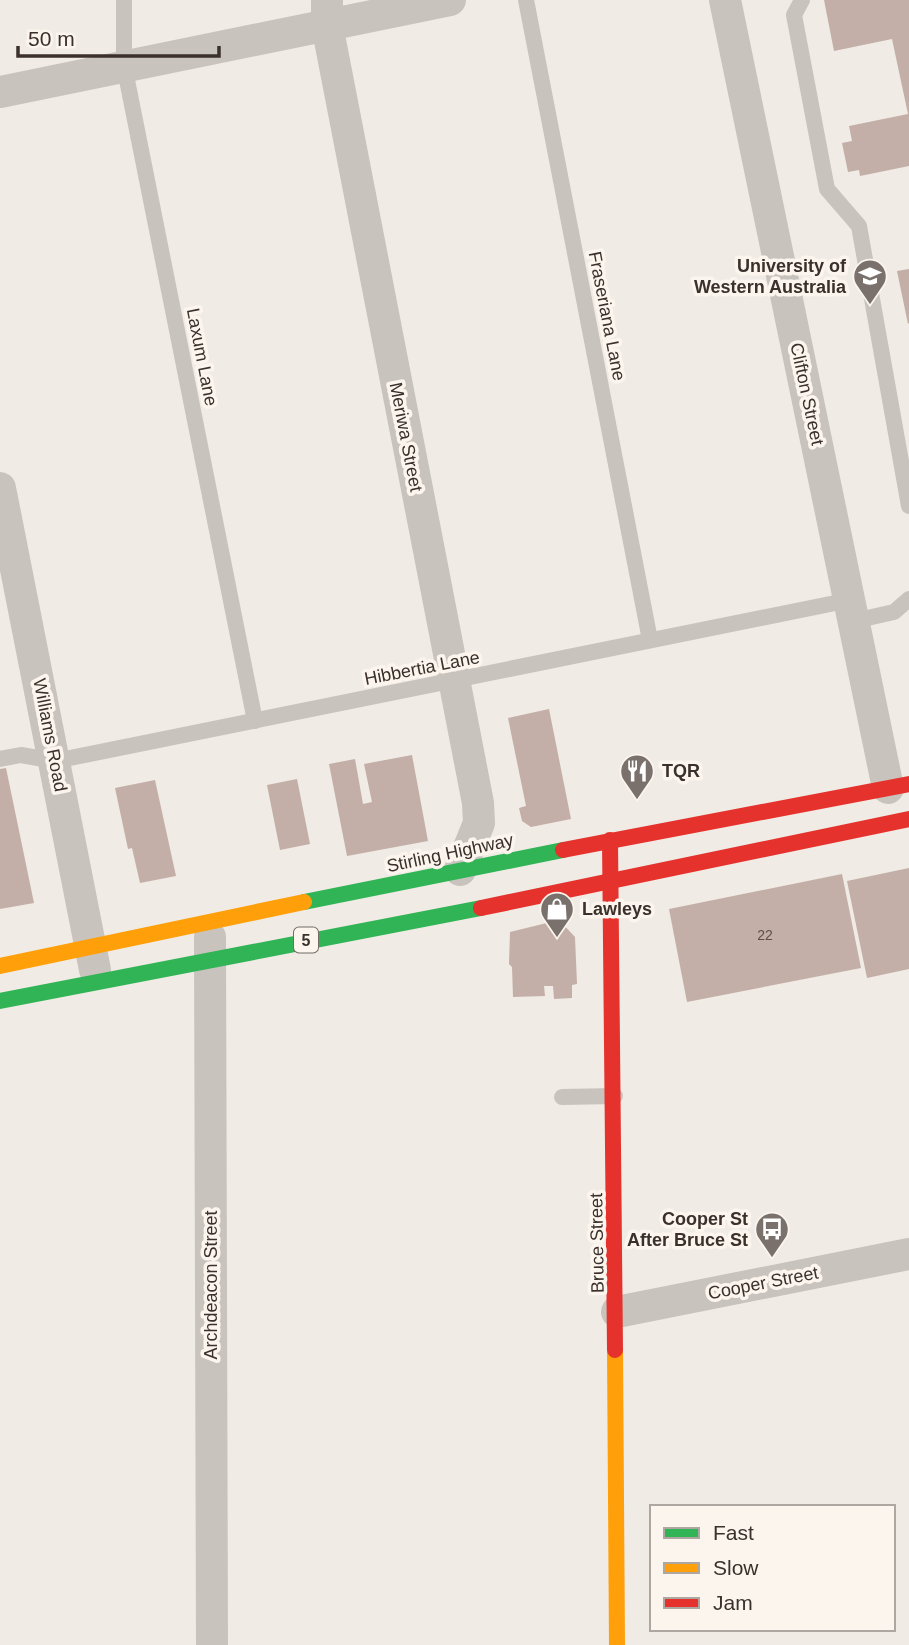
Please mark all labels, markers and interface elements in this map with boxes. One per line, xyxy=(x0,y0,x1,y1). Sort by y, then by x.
scale bar xyxy=(18,14,219,58)
text: 50 m xyxy=(28,27,75,50)
street label: Fraseriana Lane xyxy=(585,250,629,382)
place label: University of Western Australia xyxy=(694,256,847,297)
school or university icon: University of Western Australia xyxy=(851,257,889,306)
street label: Laxum Lane xyxy=(183,306,221,408)
street label: Clifton Street xyxy=(786,341,828,447)
street label: Meriwa Street xyxy=(386,381,426,493)
street label: Hibbertia Lane xyxy=(363,647,481,689)
street label: Williams Road xyxy=(29,677,71,793)
restaurant icon: TQR xyxy=(618,752,656,801)
place label: TQR xyxy=(662,761,700,781)
street label: Stirling Highway xyxy=(385,830,515,876)
shop icon: Lawleys xyxy=(538,890,576,939)
place label: Lawleys xyxy=(582,899,652,919)
house number: 22 xyxy=(757,927,773,943)
road number: 5 xyxy=(294,928,318,952)
street label: Bruce Street xyxy=(586,1193,608,1293)
place label: Cooper St After Bruce St xyxy=(627,1209,748,1250)
street label: Archdeacon Street xyxy=(201,1210,221,1360)
bus stop icon: Cooper St After Bruce St xyxy=(753,1210,791,1259)
street label: Cooper Street xyxy=(706,1262,820,1304)
legend xyxy=(650,1505,895,1631)
text: Fast xyxy=(713,1521,754,1544)
text: Slow xyxy=(713,1556,759,1579)
text: Jam xyxy=(713,1591,753,1614)

